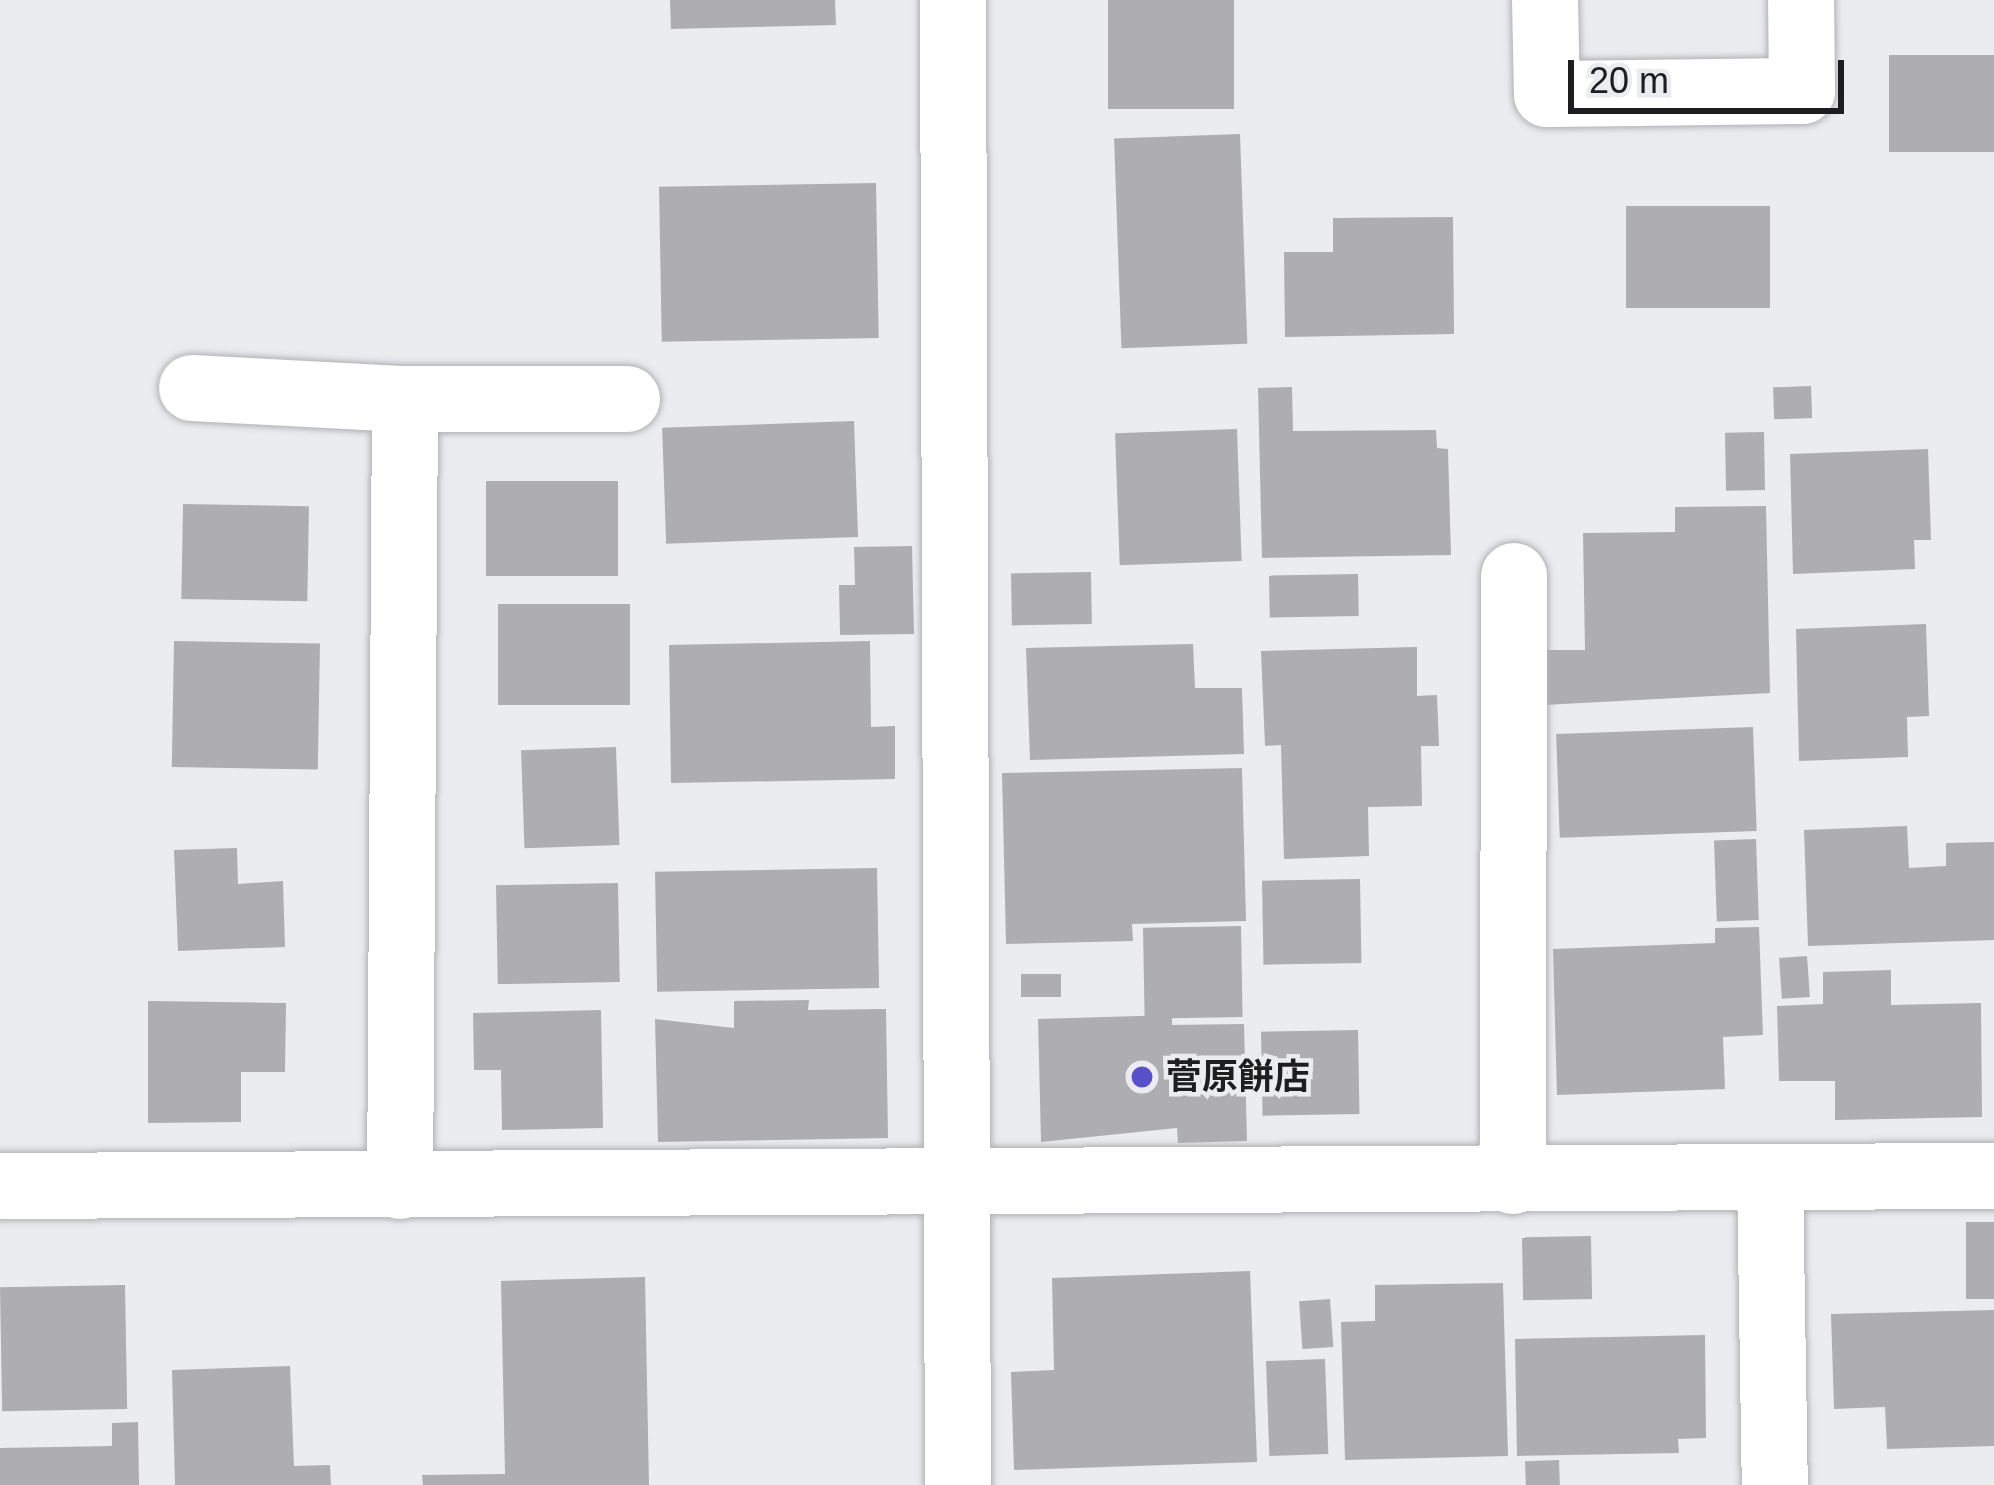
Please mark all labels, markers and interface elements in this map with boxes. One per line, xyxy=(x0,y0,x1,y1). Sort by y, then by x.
scale bar xyxy=(1574,36,1850,110)
text: 20 m xyxy=(1589,60,1669,101)
place label: 菅原餅店 xyxy=(1166,1055,1310,1099)
marker: 菅原餅店 xyxy=(1129,1064,1155,1090)

